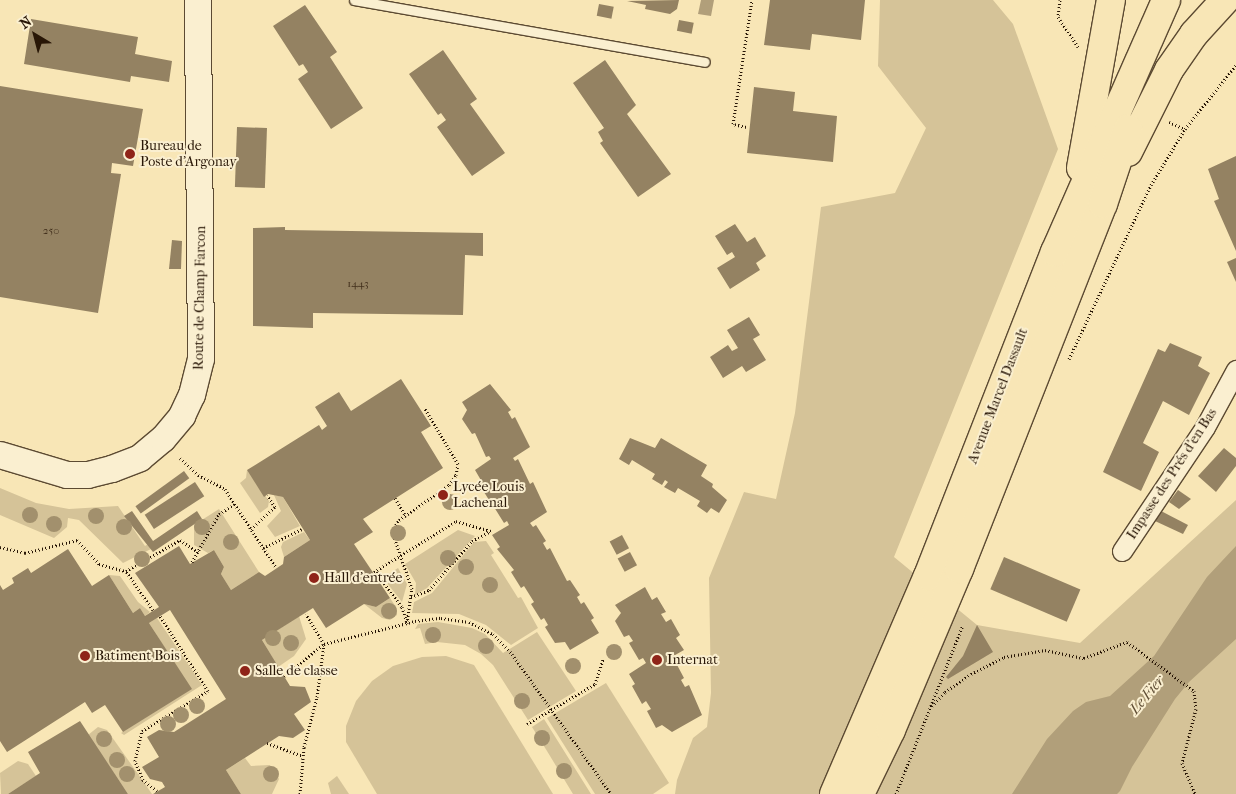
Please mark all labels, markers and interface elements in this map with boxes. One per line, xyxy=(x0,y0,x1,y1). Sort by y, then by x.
north arrow xyxy=(10,10,60,60)
text: N xyxy=(16,13,35,33)
place label: Bureau de Poste d'Argonay xyxy=(140,138,237,170)
marker: Bureau de Poste d'Argonay xyxy=(124,148,136,160)
house number: 250 xyxy=(43,224,59,238)
street label: Route de Champ Farcon xyxy=(190,226,210,370)
house number: 1443 xyxy=(347,277,369,291)
street label: Avenue Marcel Dassault xyxy=(964,326,1032,466)
street label: Impasse des Prés d'en Bas xyxy=(1123,405,1221,543)
place label: Lycée Louis Lachenal xyxy=(453,479,524,512)
marker: Lycée Louis Lachenal xyxy=(437,489,449,501)
place label: Hall d'entrée xyxy=(324,570,402,586)
marker: Hall d'entrée xyxy=(308,572,320,584)
place label: Batiment Bois xyxy=(95,648,180,664)
marker: Batiment Bois xyxy=(79,650,91,662)
place label: Internat xyxy=(667,652,718,668)
marker: Internat xyxy=(651,654,663,666)
place label: Salle de classe xyxy=(255,663,338,679)
marker: Salle de classe xyxy=(239,665,251,677)
water label: Le Fier xyxy=(1126,672,1168,718)

